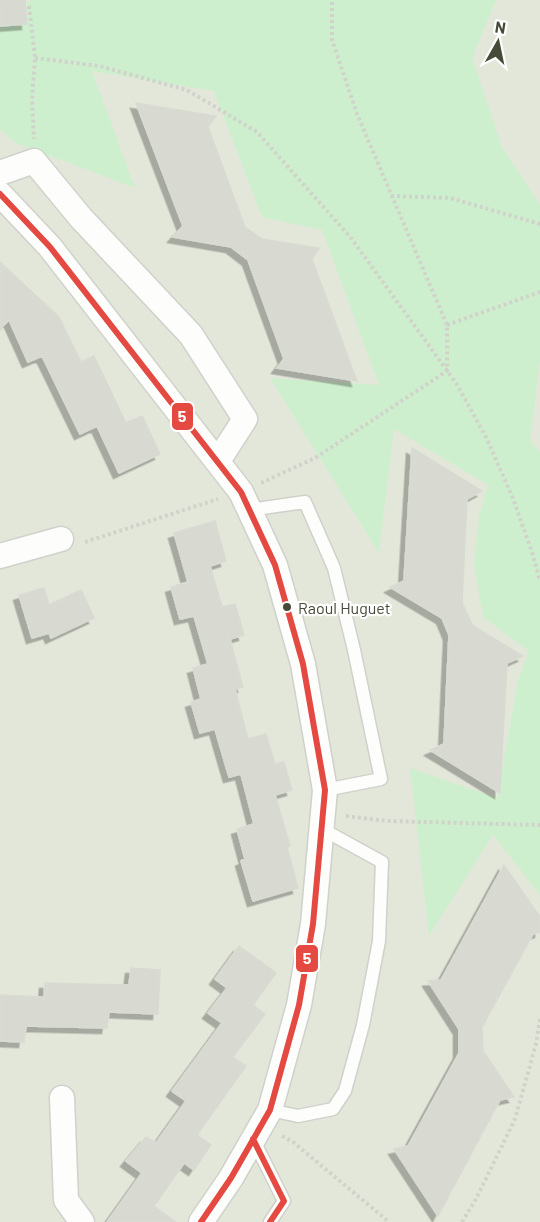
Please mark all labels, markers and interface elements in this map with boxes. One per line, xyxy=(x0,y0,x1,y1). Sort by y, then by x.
north arrow xyxy=(468,12,528,72)
text: N xyxy=(494,16,507,37)
line badge: 5 xyxy=(171,402,194,431)
text: 5 xyxy=(178,406,187,425)
place label: Raoul Huguet xyxy=(298,598,391,617)
marker: Raoul Huguet xyxy=(281,601,293,613)
line badge: 5 xyxy=(295,944,319,973)
text: 5 xyxy=(303,948,312,967)

